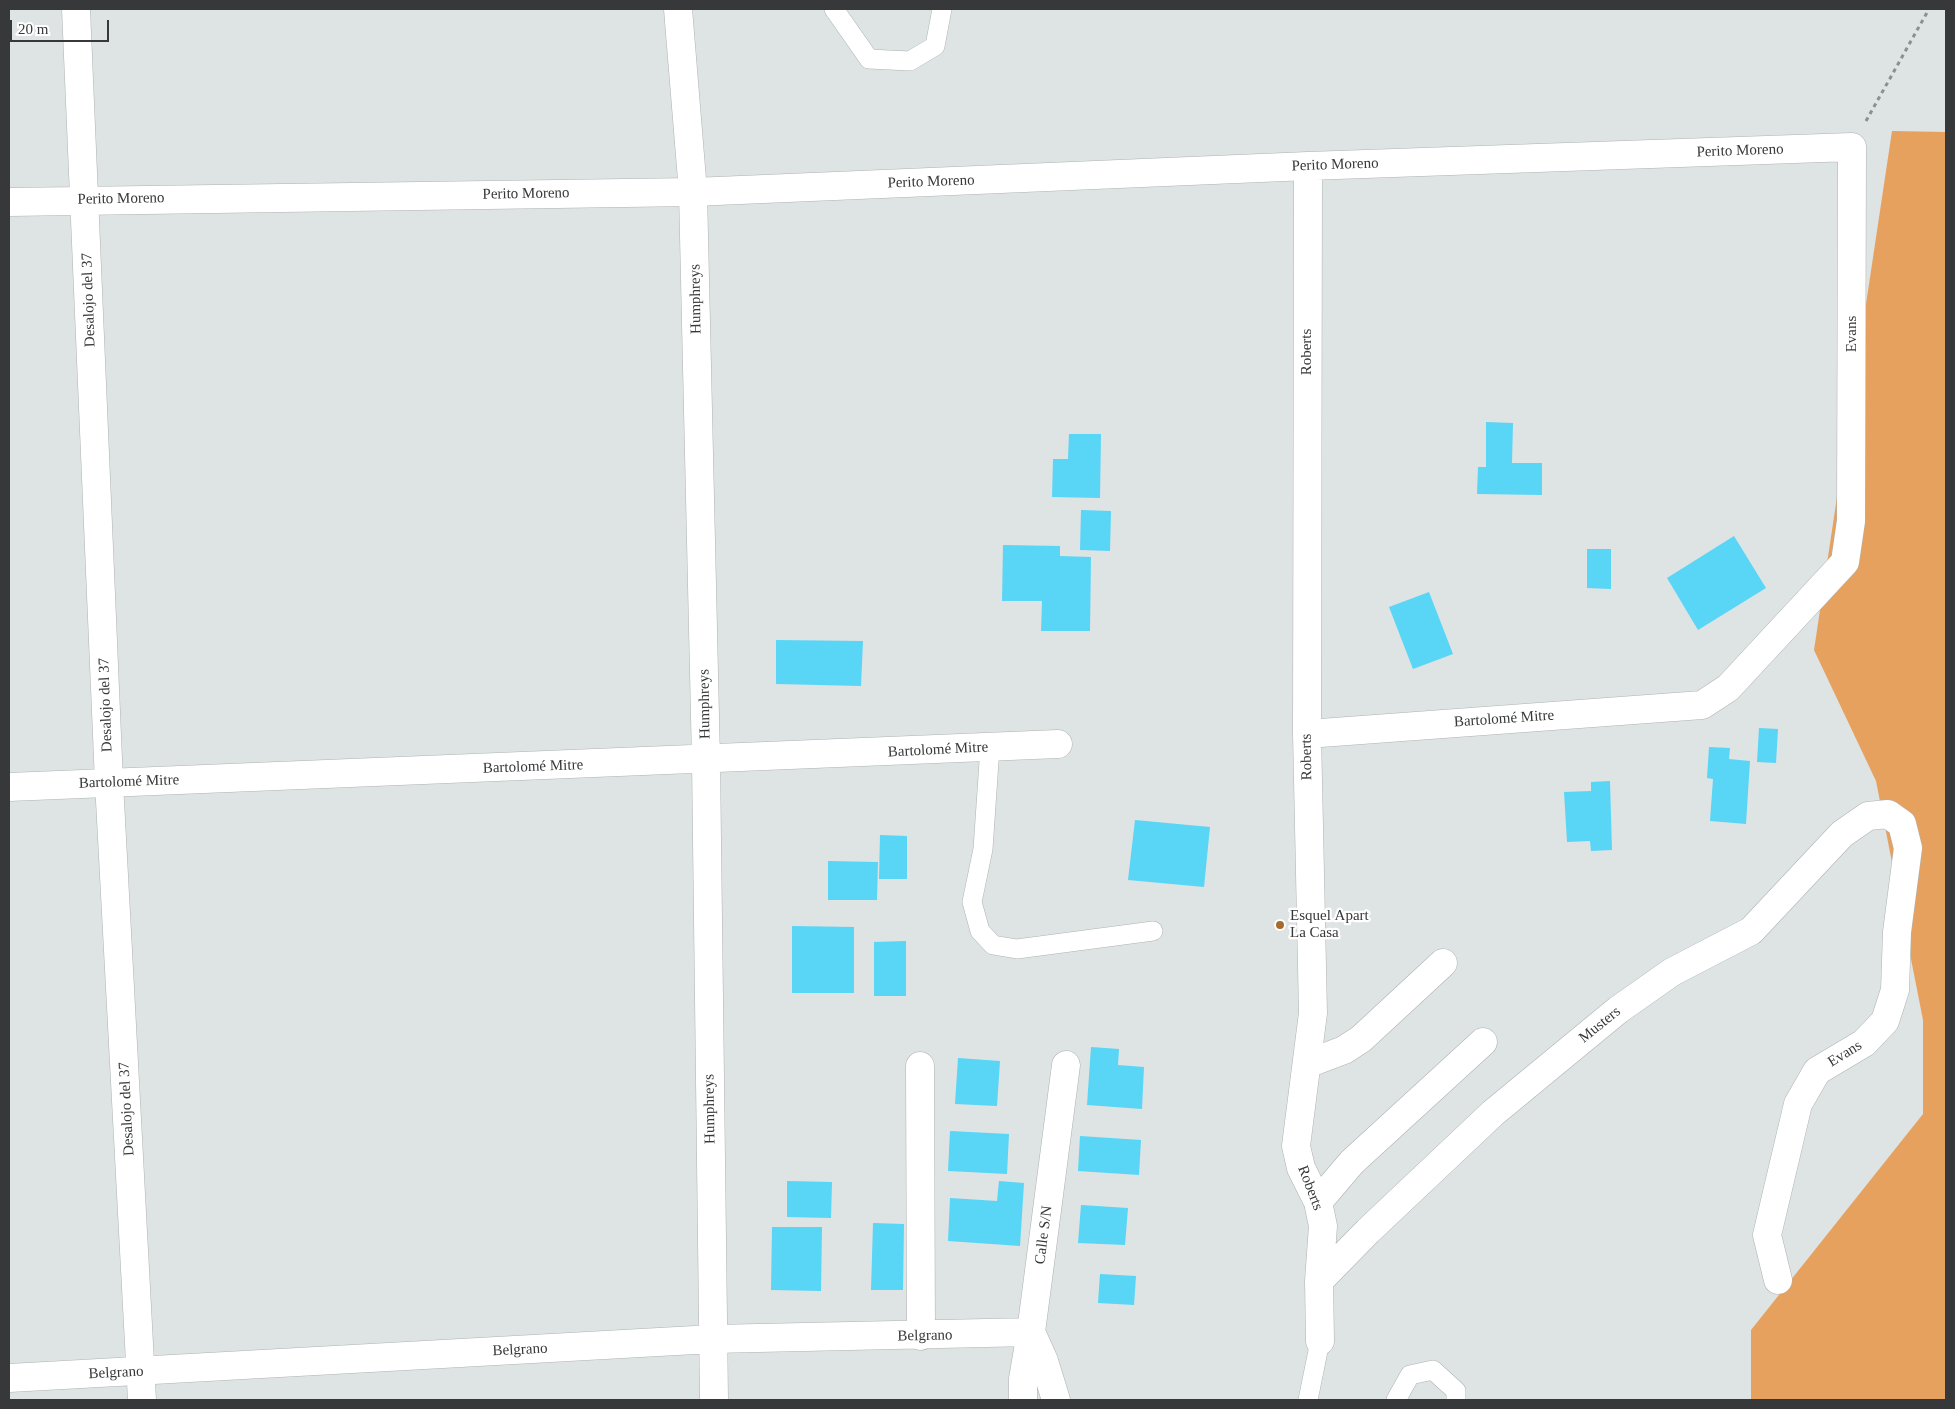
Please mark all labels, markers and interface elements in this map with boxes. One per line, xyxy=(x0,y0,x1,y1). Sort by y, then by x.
scale bar xyxy=(12,10,111,42)
text: 20 m xyxy=(18,21,48,37)
street label: Perito Moreno xyxy=(1696,140,1784,162)
street label: Perito Moreno xyxy=(1291,154,1379,176)
street label: Perito Moreno xyxy=(887,171,975,193)
street label: Perito Moreno xyxy=(482,184,570,204)
street label: Perito Moreno xyxy=(77,189,165,209)
street label: Desalojo del 37 xyxy=(78,253,100,347)
street label: Humphreys xyxy=(686,264,706,334)
street label: Evans xyxy=(1843,316,1861,352)
street label: Roberts xyxy=(1298,329,1316,375)
street label: Desalojo del 37 xyxy=(95,658,117,752)
street label: Humphreys xyxy=(695,669,715,739)
street label: Bartolomé Mitre xyxy=(1453,707,1555,731)
street label: Roberts xyxy=(1298,734,1316,780)
street label: Bartolomé Mitre xyxy=(887,738,989,762)
street label: Bartolomé Mitre xyxy=(483,756,583,778)
street label: Bartolomé Mitre xyxy=(79,771,179,793)
place label: Esquel Apart La Casa xyxy=(1290,907,1369,942)
marker: Esquel Apart La Casa xyxy=(1274,919,1286,931)
street label: Musters xyxy=(1576,1003,1624,1047)
street label: Evans xyxy=(1825,1037,1865,1071)
street label: Desalojo del 37 xyxy=(116,1062,138,1156)
street label: Humphreys xyxy=(700,1074,720,1144)
street label: Roberts xyxy=(1293,1163,1327,1213)
street label: Calle S/N xyxy=(1031,1205,1057,1265)
street label: Belgrano xyxy=(897,1327,953,1345)
street label: Belgrano xyxy=(492,1340,548,1360)
street label: Belgrano xyxy=(88,1363,144,1383)

